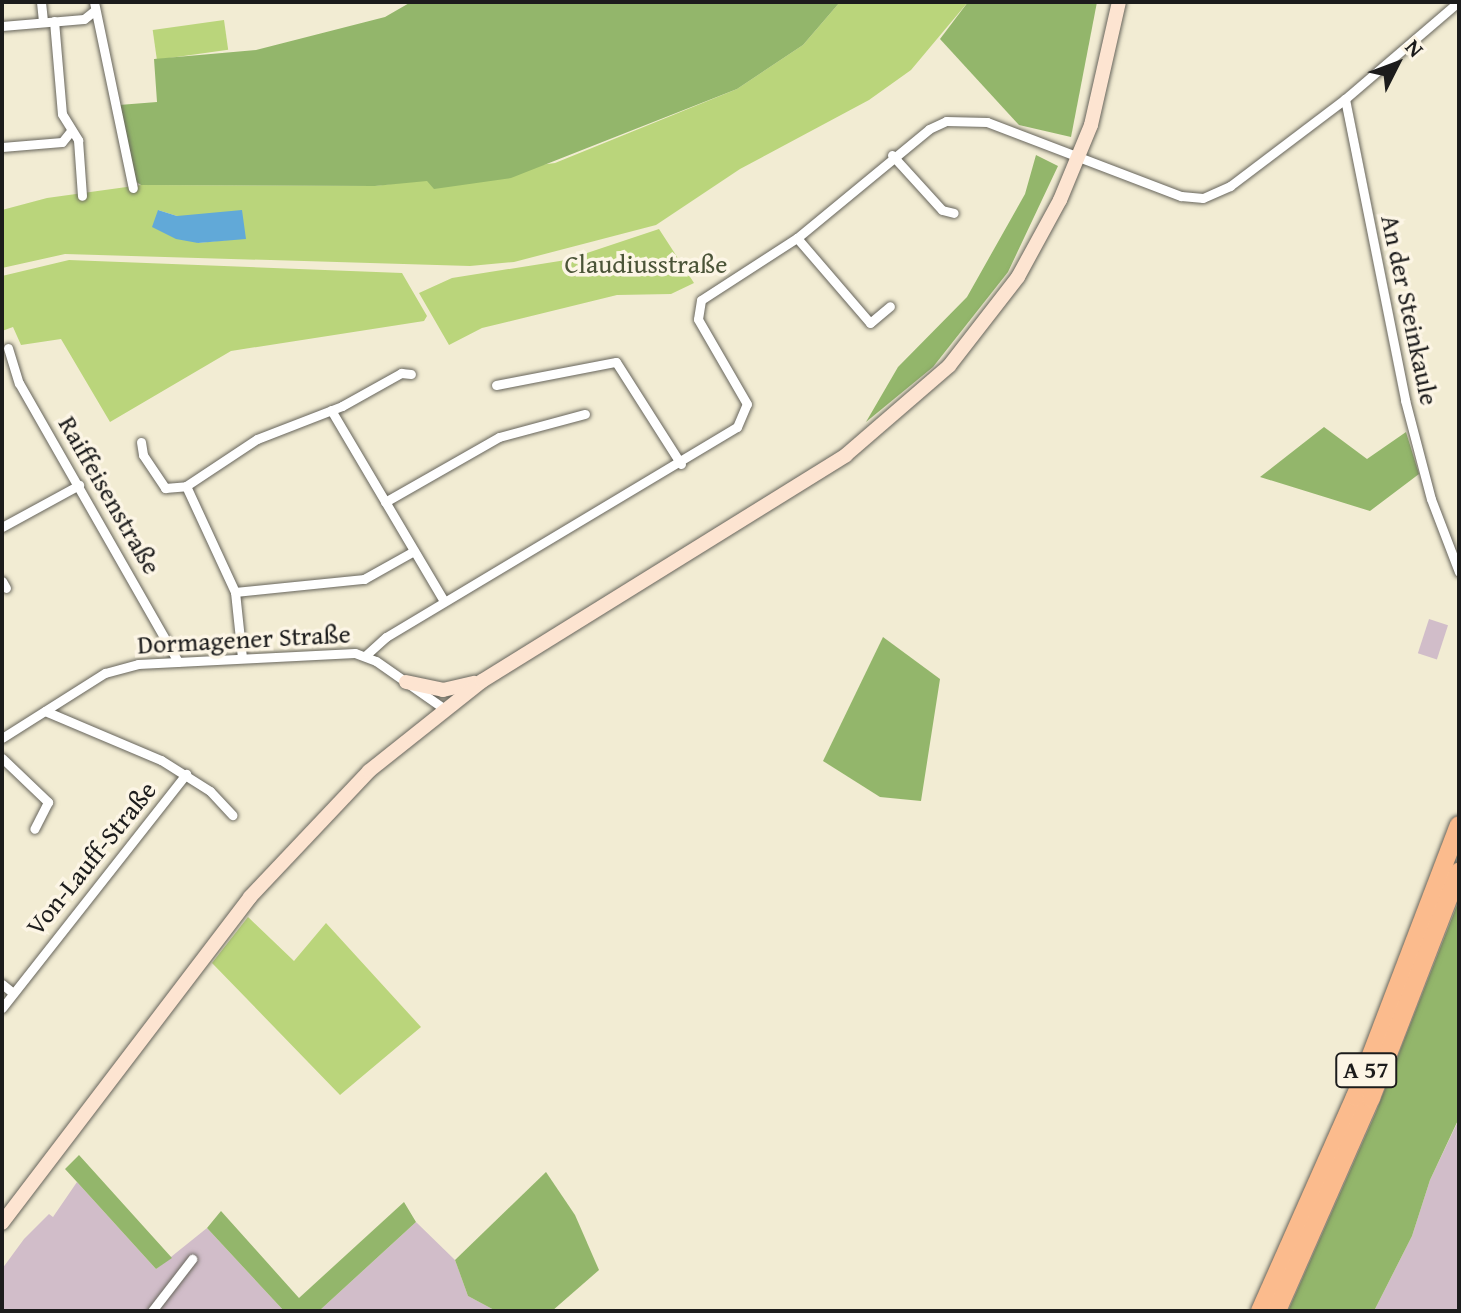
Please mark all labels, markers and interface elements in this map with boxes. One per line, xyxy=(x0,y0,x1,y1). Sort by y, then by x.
north arrow xyxy=(1357,24,1437,104)
text: N xyxy=(1398,32,1432,64)
street label: An der Steinkaule xyxy=(1375,212,1445,408)
park label: Claudiusstraße xyxy=(564,248,728,280)
street label: Raiffeisenstraße xyxy=(52,410,168,580)
street label: Dormagener Straße xyxy=(136,618,352,660)
street label: Von-Lauff-Straße xyxy=(19,775,163,941)
road number: A 57 xyxy=(1334,1050,1398,1090)

